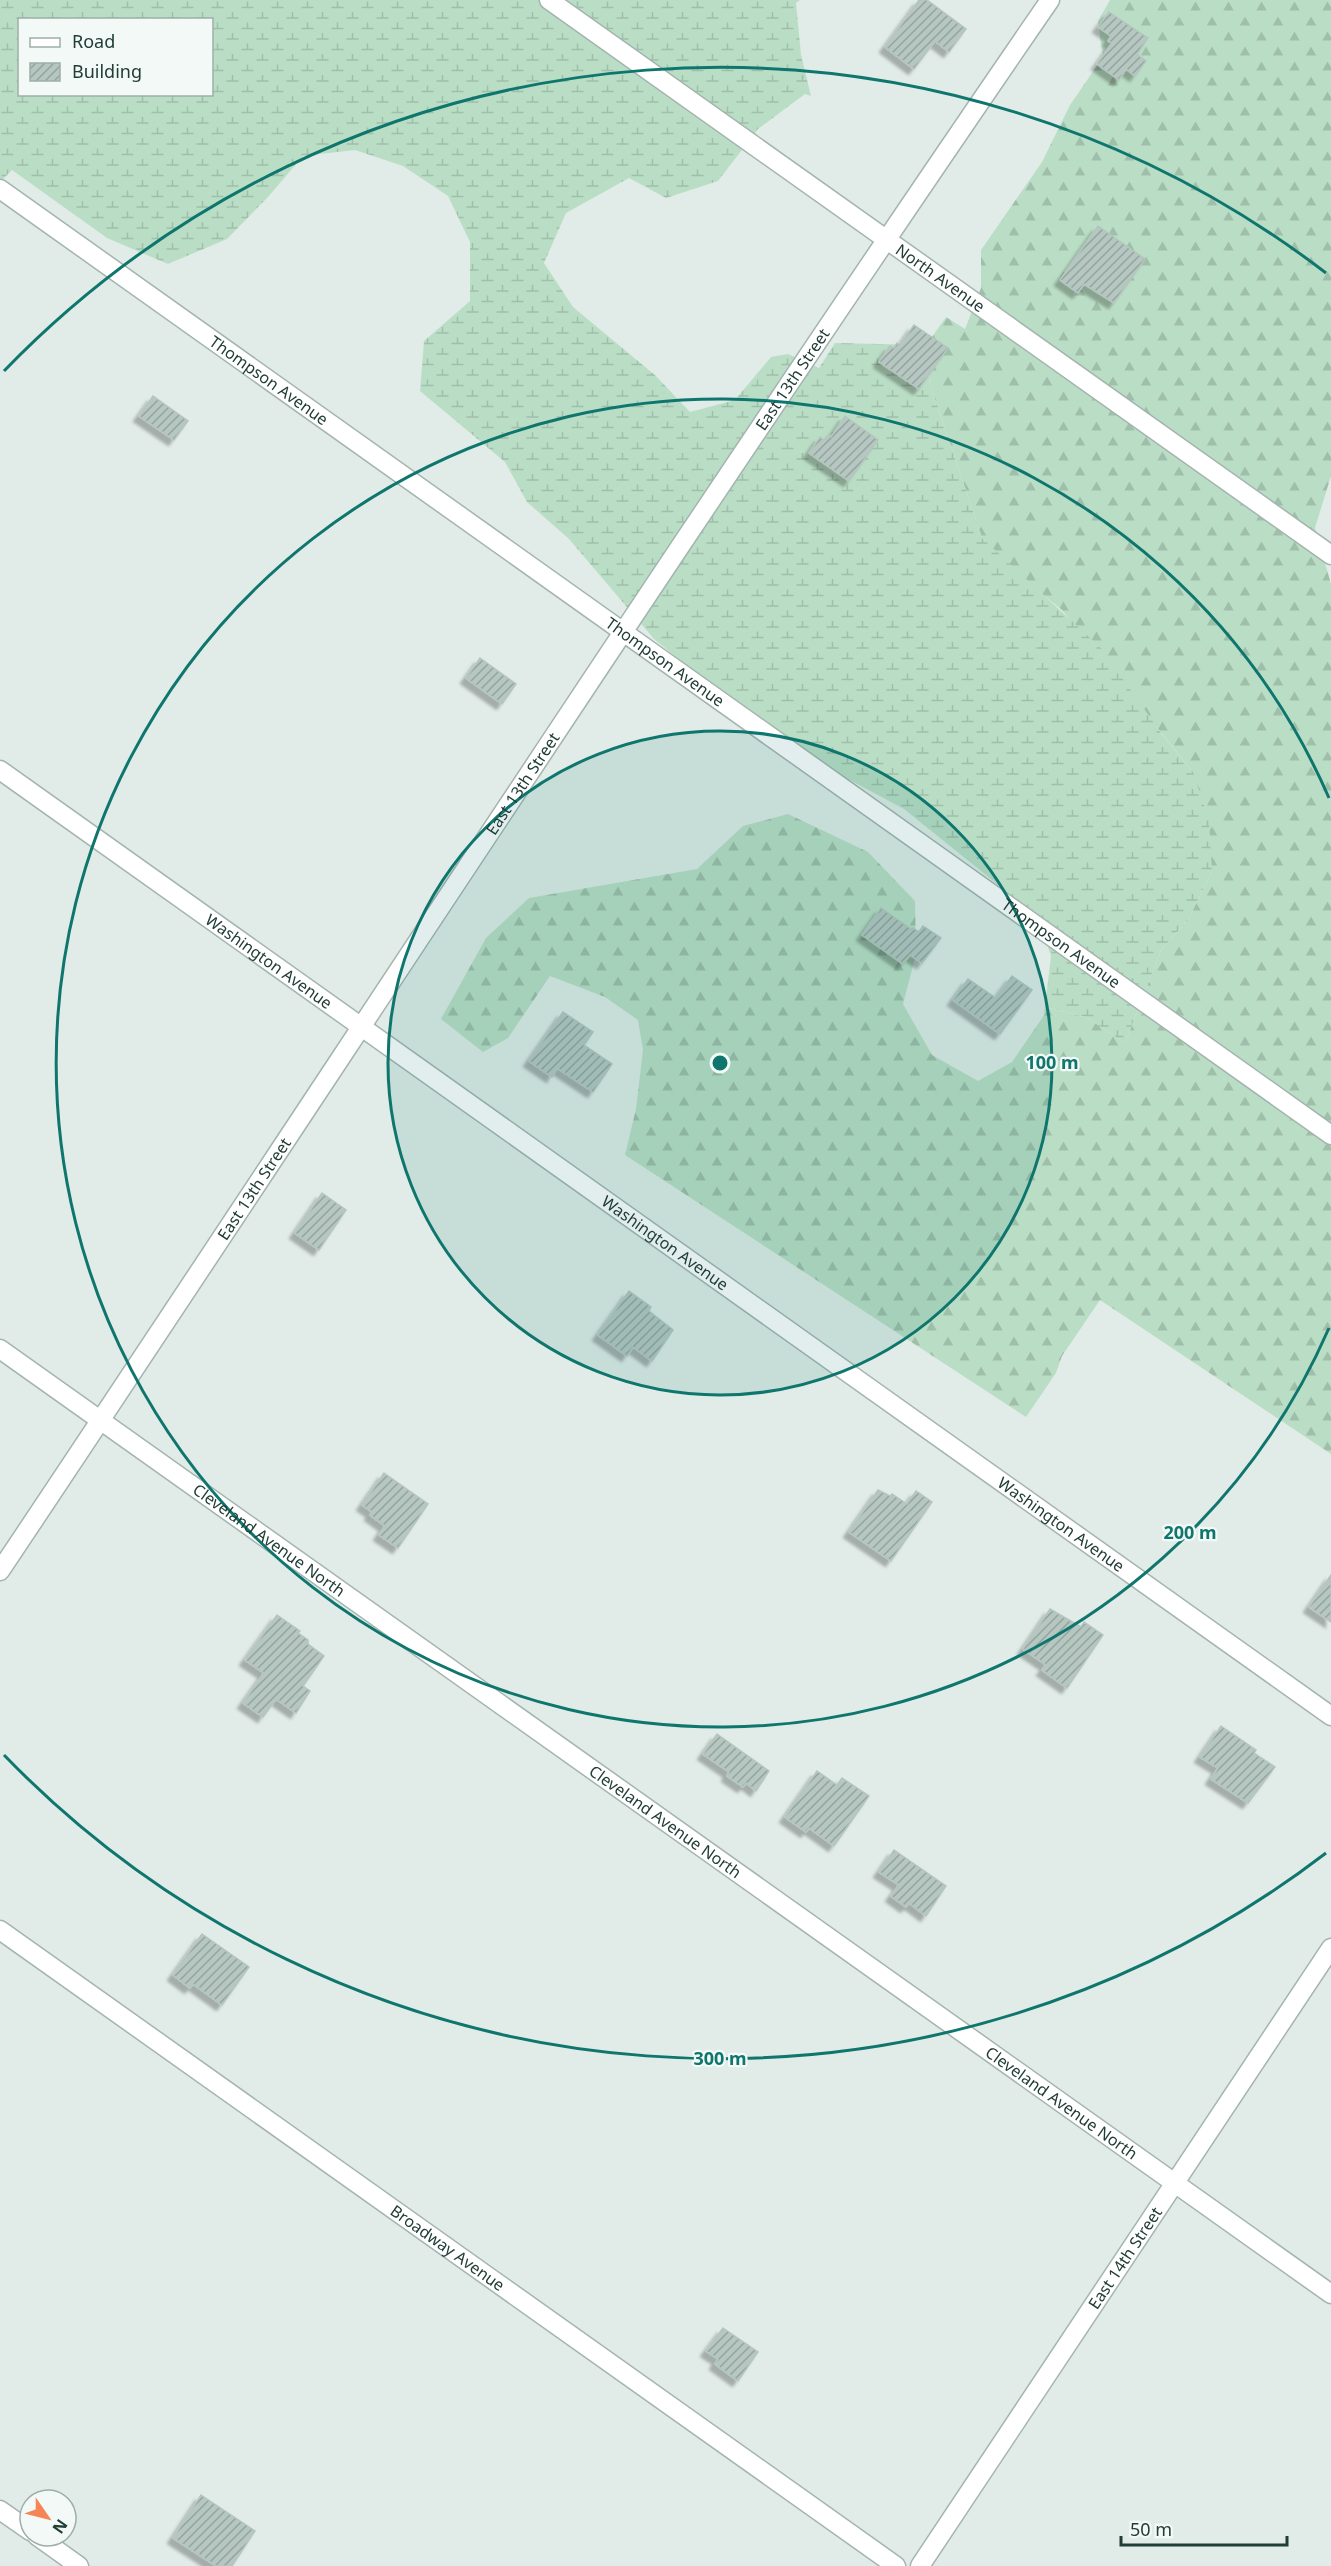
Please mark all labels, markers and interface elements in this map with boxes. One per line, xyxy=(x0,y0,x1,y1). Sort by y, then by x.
legend xyxy=(18,18,213,96)
text: Road xyxy=(72,29,115,53)
text: Building xyxy=(72,59,142,83)
street label: North Avenue xyxy=(891,239,989,317)
street label: East 13th Street xyxy=(750,324,835,435)
street label: Thompson Avenue xyxy=(205,330,333,430)
street label: Thompson Avenue xyxy=(601,612,729,712)
street label: East 13th Street xyxy=(481,728,564,839)
street label: Thompson Avenue xyxy=(997,893,1125,993)
street label: Washington Avenue xyxy=(201,909,337,1014)
text: 100 m xyxy=(1025,1050,1079,1074)
centre of rings xyxy=(710,1053,730,1073)
street label: East 13th Street xyxy=(212,1133,296,1244)
street label: Washington Avenue xyxy=(597,1190,733,1295)
street label: Washington Avenue xyxy=(993,1472,1129,1577)
street label: Cleveland Avenue North xyxy=(189,1478,350,1602)
text: 200 m xyxy=(1163,1520,1217,1544)
street label: Cleveland Avenue North xyxy=(585,1760,746,1883)
street label: Cleveland Avenue North xyxy=(981,2041,1142,2164)
text: 300 m xyxy=(693,2046,747,2070)
street label: Broadway Avenue xyxy=(386,2200,509,2296)
street label: East 14th Street xyxy=(1083,2202,1167,2313)
north arrow xyxy=(18,2488,78,2548)
scale bar xyxy=(1121,2509,1288,2547)
text: N xyxy=(48,2515,73,2538)
text: 50 m xyxy=(1130,2517,1172,2541)

